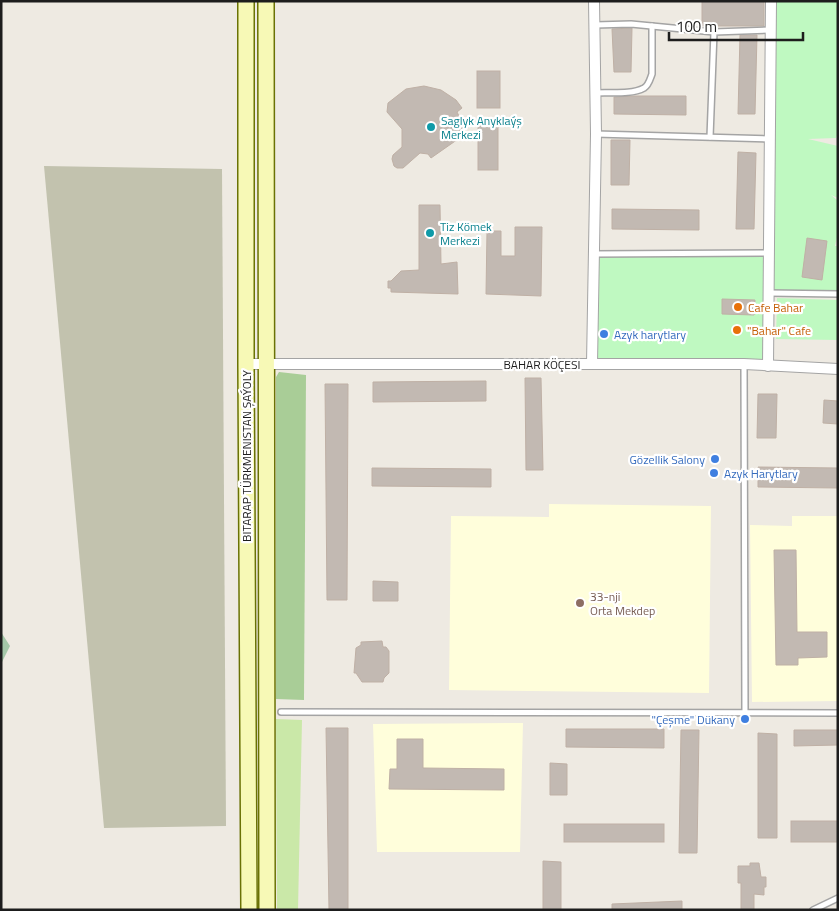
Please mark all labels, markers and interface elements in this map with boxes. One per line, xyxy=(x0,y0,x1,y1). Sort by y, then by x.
scale bar xyxy=(669,10,803,42)
text: 100 m xyxy=(676,15,717,38)
place label: Saglyk Anyklaýş Merkezi xyxy=(441,111,522,144)
marker: Saglyk Anyklaýş Merkezi xyxy=(425,121,437,133)
place label: Tiz Kömek Merkezi xyxy=(440,217,492,250)
marker: Tiz Kömek Merkezi xyxy=(424,227,436,239)
place label: Cafe Bahar xyxy=(748,298,803,317)
marker: Cafe Bahar xyxy=(732,301,744,313)
place label: "Bahar" Cafe xyxy=(747,321,811,340)
marker: "Bahar" Cafe xyxy=(731,324,743,336)
place label: Azyk harytlary xyxy=(614,325,686,344)
marker: Azyk harytlary xyxy=(598,328,610,340)
street label: BAHAR KÖÇESI xyxy=(504,355,580,374)
street label: BITARAP TÜRKMENISTAN ŞAÝOLY xyxy=(237,370,256,542)
place label: Gözellik Salony xyxy=(629,450,705,469)
marker: Gözellik Salony xyxy=(709,453,721,465)
place label: Azyk Harytlary xyxy=(724,464,798,483)
marker: Azyk Harytlary xyxy=(708,467,720,479)
place label: 33-nji Orta Mekdep xyxy=(590,587,655,620)
marker: 33-nji Orta Mekdep xyxy=(574,597,586,609)
place label: "Çeşme" Dükany xyxy=(651,710,735,729)
marker: "Çeşme" Dükany xyxy=(739,713,751,725)

